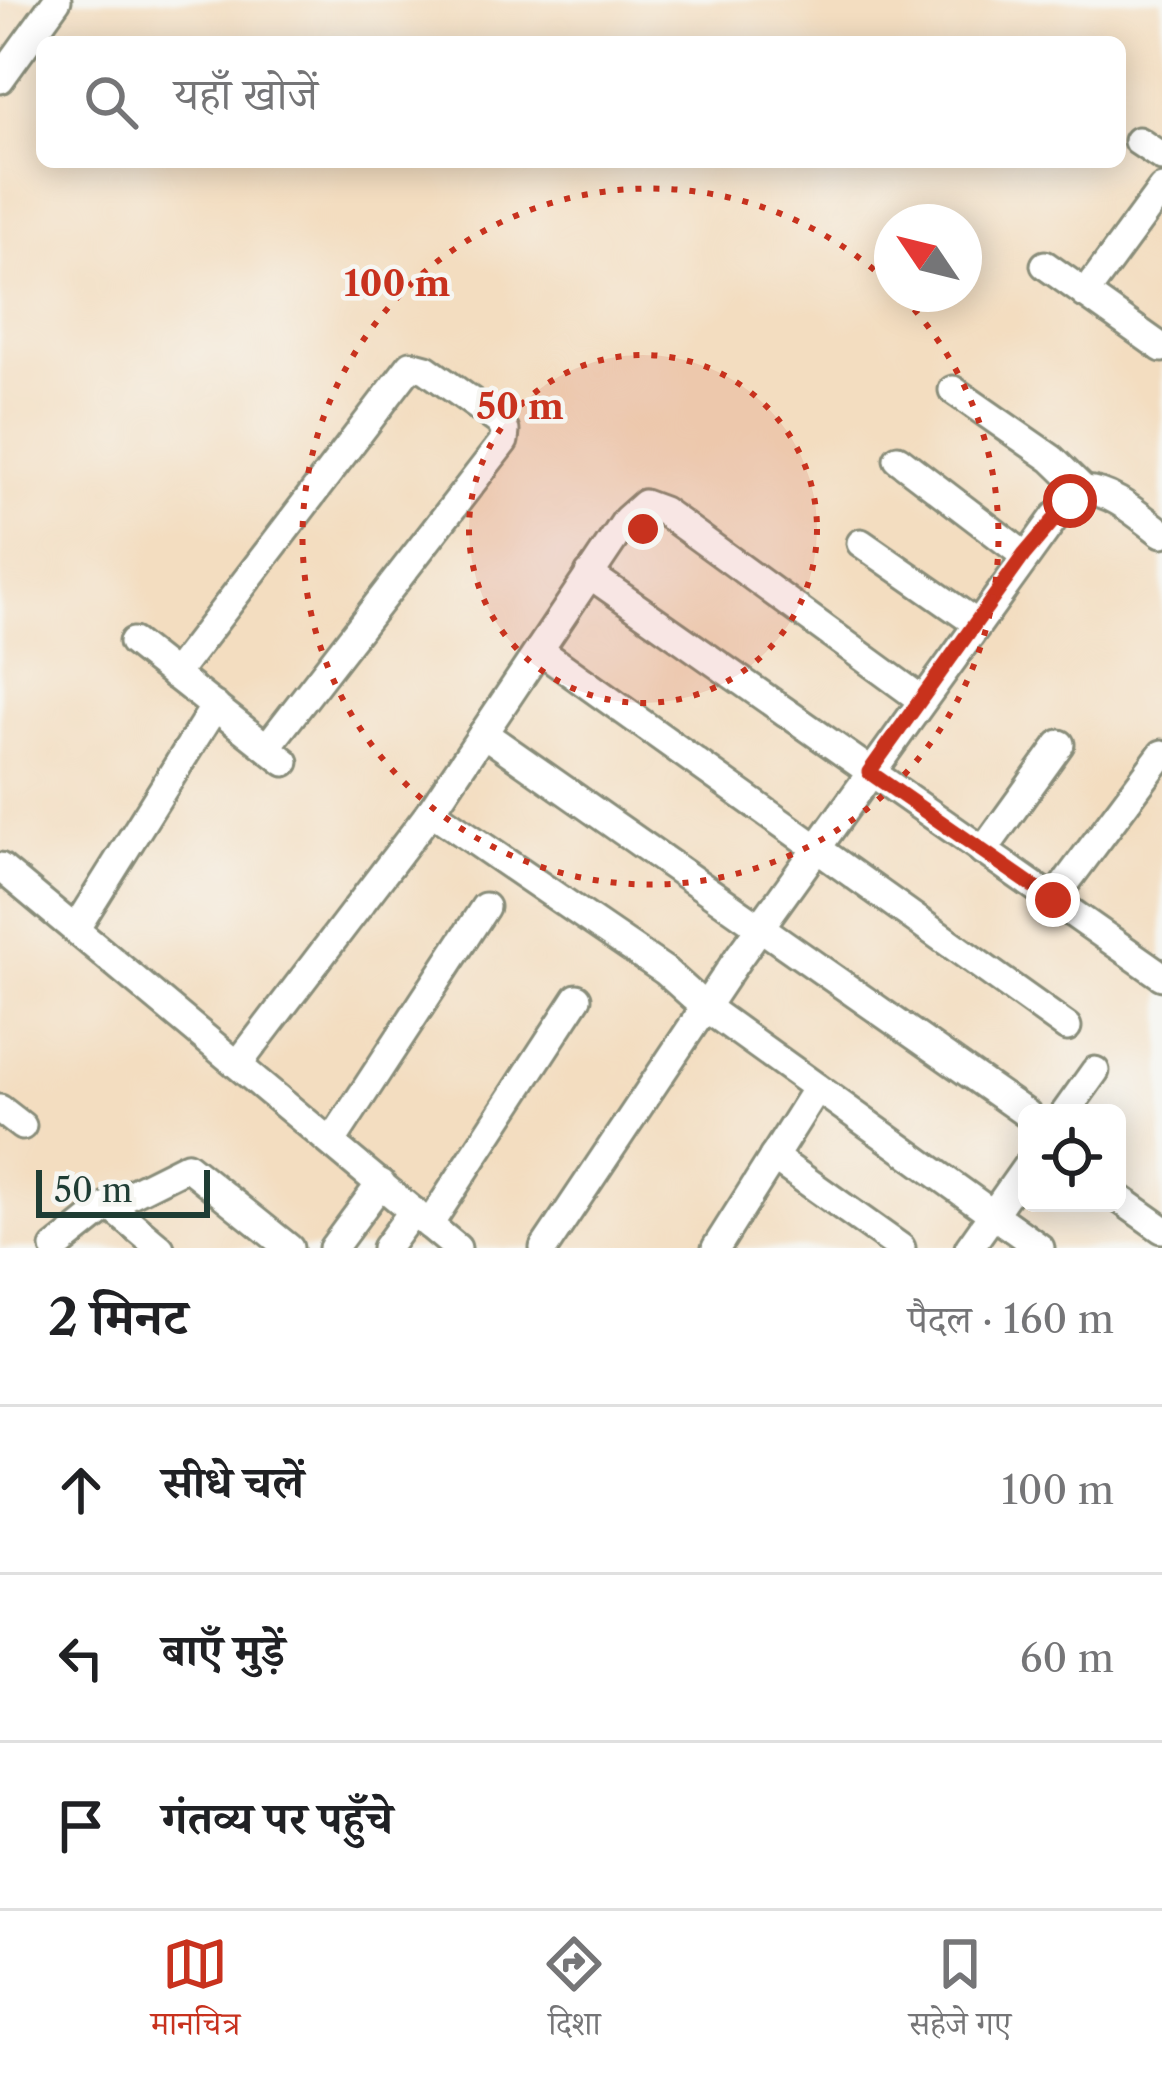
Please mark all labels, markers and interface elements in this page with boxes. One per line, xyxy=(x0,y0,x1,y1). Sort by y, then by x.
search box xyxy=(36,36,1126,168)
text: यहाँ खोजें xyxy=(174,66,318,122)
icon: search xyxy=(78,69,144,135)
north arrow xyxy=(874,204,982,312)
text: 100 m xyxy=(344,261,450,305)
text: 50 m xyxy=(476,384,564,428)
route start xyxy=(1043,474,1097,528)
centre of rings xyxy=(622,508,664,550)
route end xyxy=(1026,873,1080,927)
map controls xyxy=(1018,1104,1126,1212)
button: locate xyxy=(1018,1104,1126,1212)
scale bar xyxy=(36,1164,210,1217)
text: 50 m xyxy=(54,1170,132,1211)
text: 2 मिनट xyxy=(48,1286,188,1348)
text: पैदल · 160 m xyxy=(908,1295,1114,1343)
text: सीधे चलें xyxy=(162,1454,304,1510)
icon: ahead xyxy=(48,1457,114,1523)
text: 100 m xyxy=(1001,1466,1114,1514)
text: बाएँ मुड़ें xyxy=(162,1622,285,1678)
icon: left xyxy=(48,1625,114,1691)
text: 60 m xyxy=(1020,1634,1114,1682)
text: गंतव्य पर पहुँचे xyxy=(162,1790,393,1846)
icon: arrive xyxy=(48,1793,114,1859)
tab: मानचित्र xyxy=(151,1931,240,2056)
tab: दिशा xyxy=(541,1931,607,2056)
tab: सहेजे गए xyxy=(909,1931,1011,2056)

